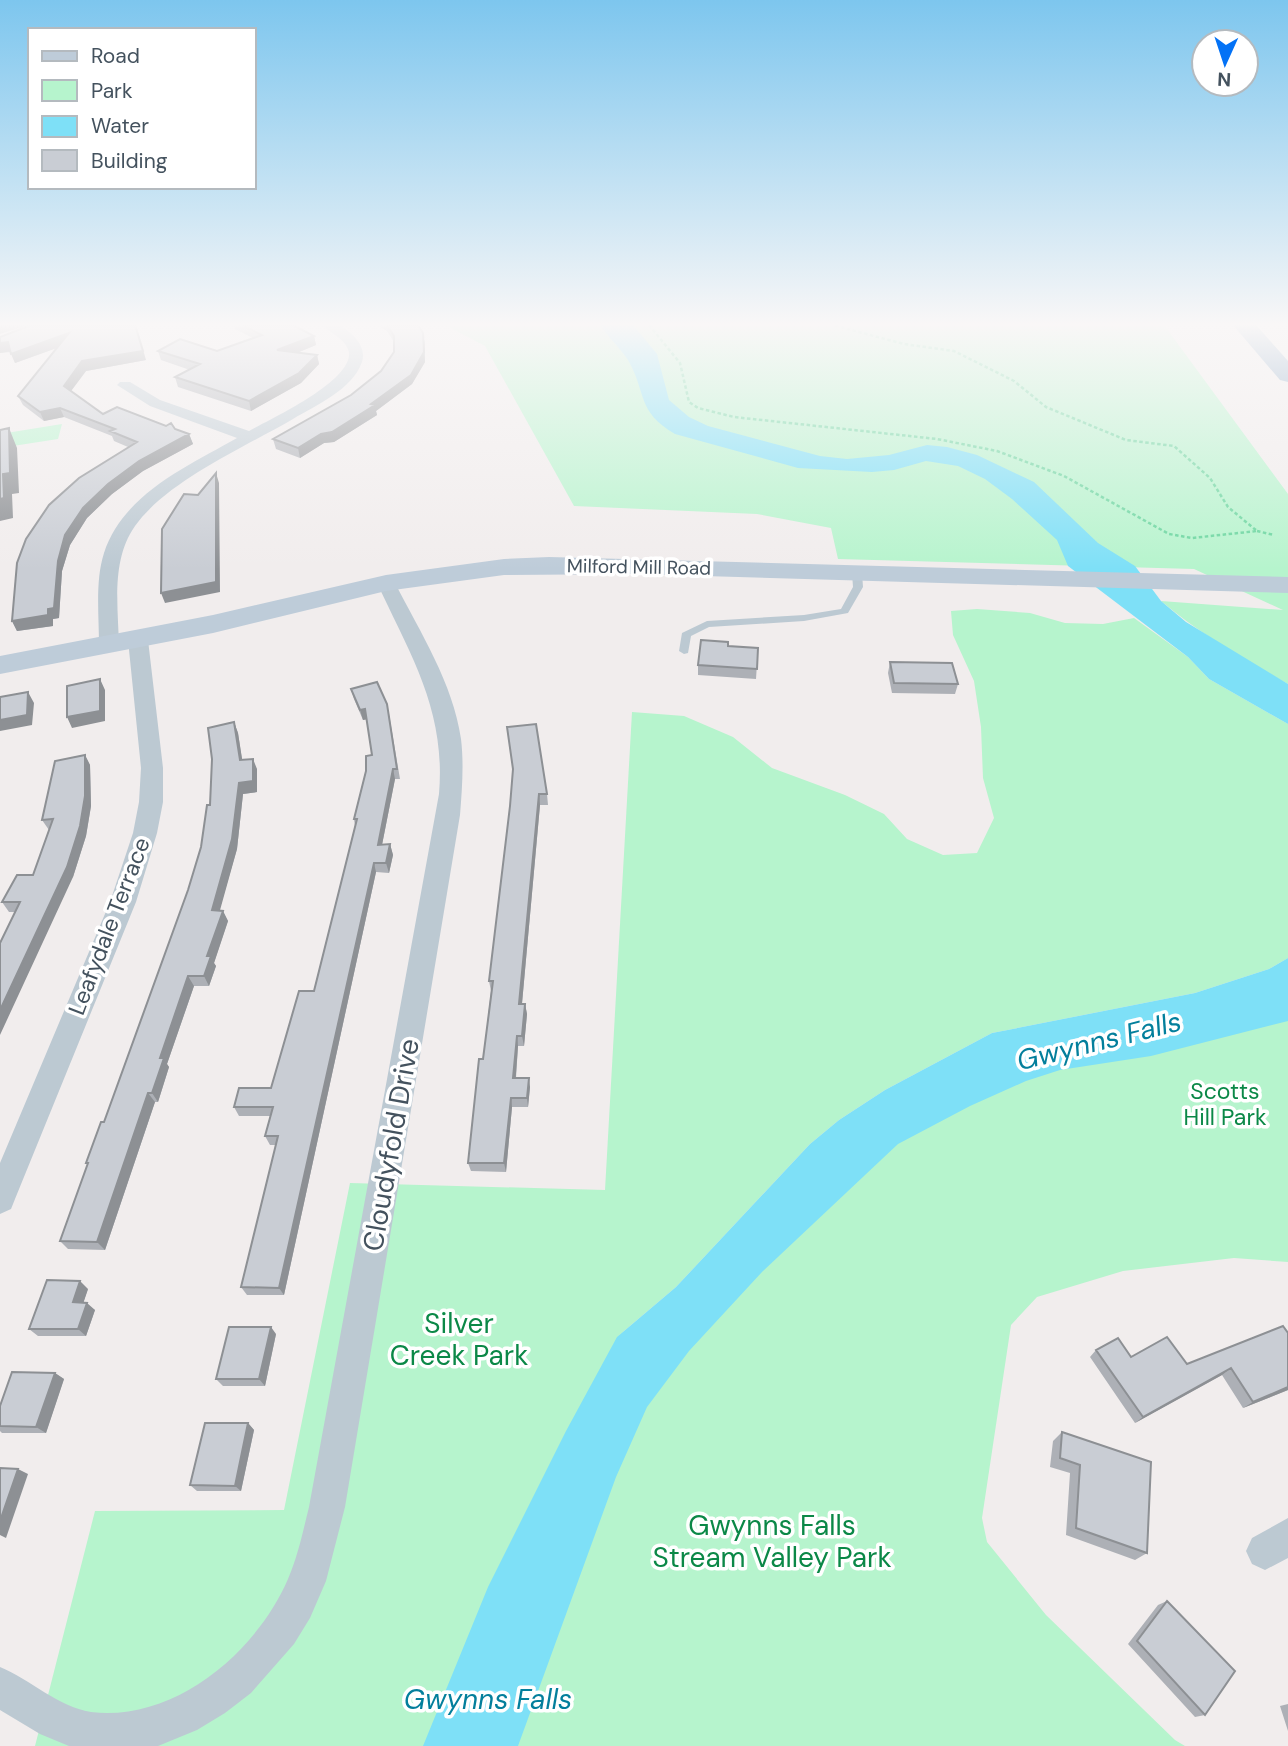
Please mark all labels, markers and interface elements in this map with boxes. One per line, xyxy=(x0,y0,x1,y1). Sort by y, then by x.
legend xyxy=(28,28,256,189)
north arrow xyxy=(1190,28,1260,98)
text: Road xyxy=(91,42,140,70)
text: N xyxy=(1217,67,1232,92)
text: Park xyxy=(91,77,133,105)
text: Water xyxy=(91,112,149,140)
text: Building xyxy=(91,147,168,175)
street label: Milford Mill Road xyxy=(567,553,711,581)
street label: Leafydale Terrace xyxy=(61,833,157,1019)
water label: Gwynns Falls xyxy=(1013,1003,1185,1079)
street label: Cloudyfold Drive xyxy=(354,1036,428,1254)
park label: Scotts Hill Park xyxy=(1184,1076,1267,1132)
park label: Silver Creek Park xyxy=(390,1305,528,1374)
park label: Gwynns Falls Stream Valley Park xyxy=(652,1507,892,1576)
water label: Gwynns Falls xyxy=(404,1681,572,1718)

